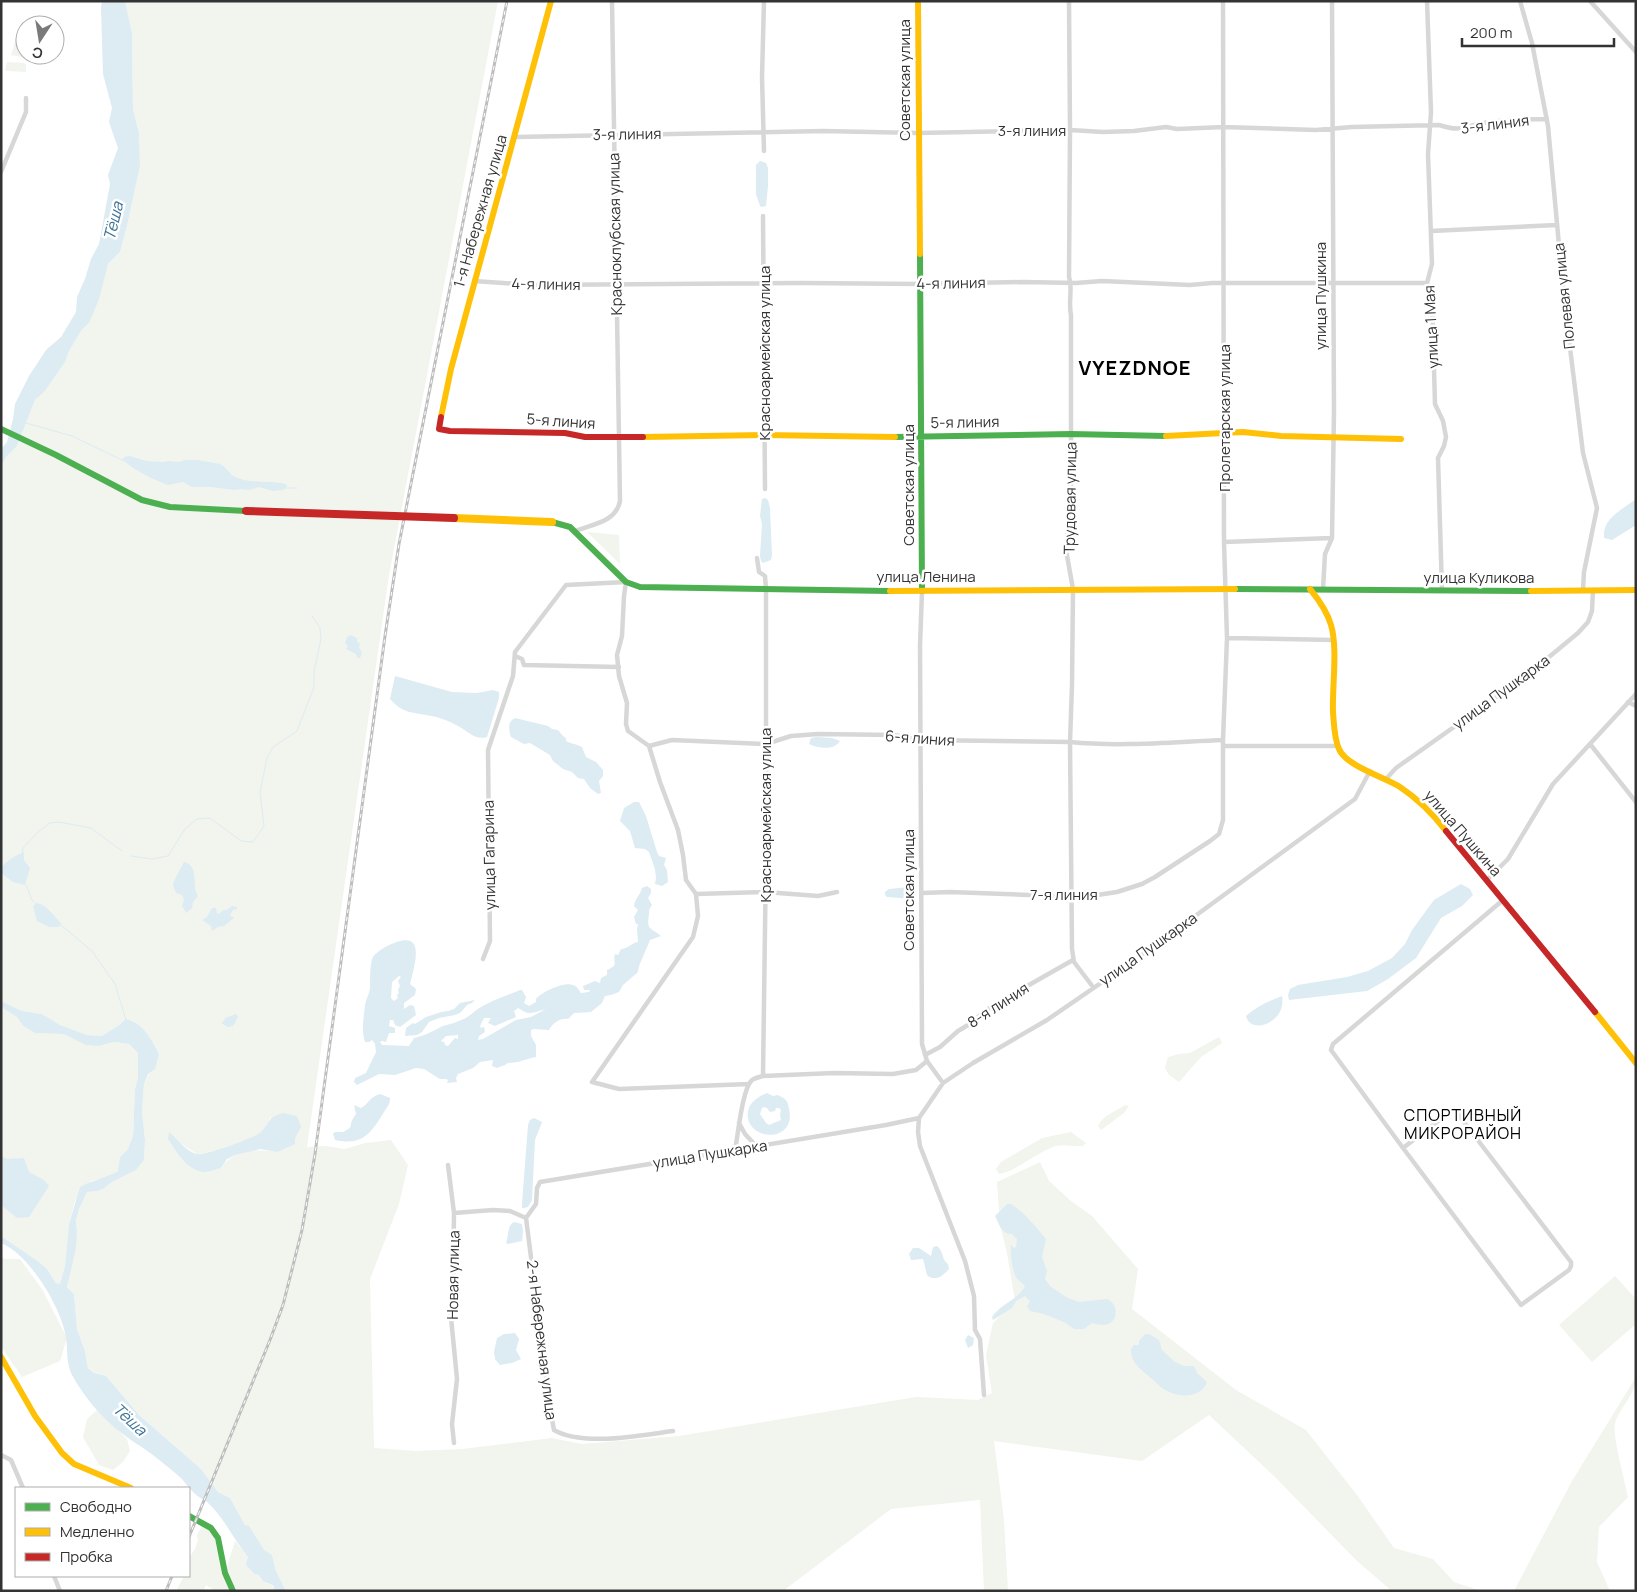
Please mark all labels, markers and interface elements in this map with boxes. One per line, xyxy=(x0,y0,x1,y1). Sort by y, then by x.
north arrow xyxy=(15,15,65,65)
scale bar xyxy=(1462,15,1614,47)
street label: Советская улица xyxy=(894,19,915,141)
text: 200 m xyxy=(1470,22,1513,43)
text: С xyxy=(30,43,44,64)
street label: 3-я линия xyxy=(1460,109,1530,139)
street label: 3-я линия xyxy=(998,120,1066,141)
street label: 3-я линия xyxy=(592,123,662,145)
street label: 1-я Набережная улица xyxy=(448,132,512,290)
street label: Красноклубская улица xyxy=(603,153,627,315)
water label: Тёша xyxy=(98,198,129,242)
street label: улица Пушкина xyxy=(1310,242,1331,350)
street label: Полевая улица xyxy=(1548,242,1580,350)
street label: Красноармейская улица xyxy=(754,266,775,440)
street label: 4-я линия xyxy=(916,272,986,294)
street label: 4-я линия xyxy=(511,273,581,295)
street label: улица 1 Мая xyxy=(1418,285,1444,369)
street label: Пролетарская улица xyxy=(1214,344,1235,492)
district label: VYEZDNOE xyxy=(1078,354,1192,381)
street label: 5-я линия xyxy=(526,408,596,434)
street label: 5-я линия xyxy=(930,411,1000,433)
street label: Советская улица xyxy=(898,424,919,546)
street label: Трудовая улица xyxy=(1059,442,1081,554)
street label: улица Ленина xyxy=(876,566,976,587)
street label: улица Куликова xyxy=(1424,567,1534,588)
street label: улица Пушкарка xyxy=(1448,650,1554,734)
street label: 6-я линия xyxy=(884,725,956,751)
street label: Красноармейская улица xyxy=(755,728,776,902)
street label: улица Пушкина xyxy=(1420,785,1506,881)
street label: улица Гагарина xyxy=(478,800,500,910)
street label: Советская улица xyxy=(898,829,919,951)
street label: 7-я линия xyxy=(1030,884,1098,905)
street label: улица Пушкарка xyxy=(1095,907,1201,991)
street label: 8-я линия xyxy=(963,977,1033,1033)
district label: СПОРТИВНЫЙ МИКРОРАЙОН xyxy=(1404,1104,1522,1144)
street label: улица Пушкарка xyxy=(651,1135,769,1173)
street label: Новая улица xyxy=(442,1230,464,1320)
street label: 2-я Набережная улица xyxy=(522,1259,562,1421)
water label: Тёша xyxy=(108,1398,152,1441)
legend xyxy=(15,1487,190,1577)
text: Свободно xyxy=(60,1496,132,1517)
text: Медленно xyxy=(60,1521,134,1542)
text: Пробка xyxy=(60,1546,113,1567)

